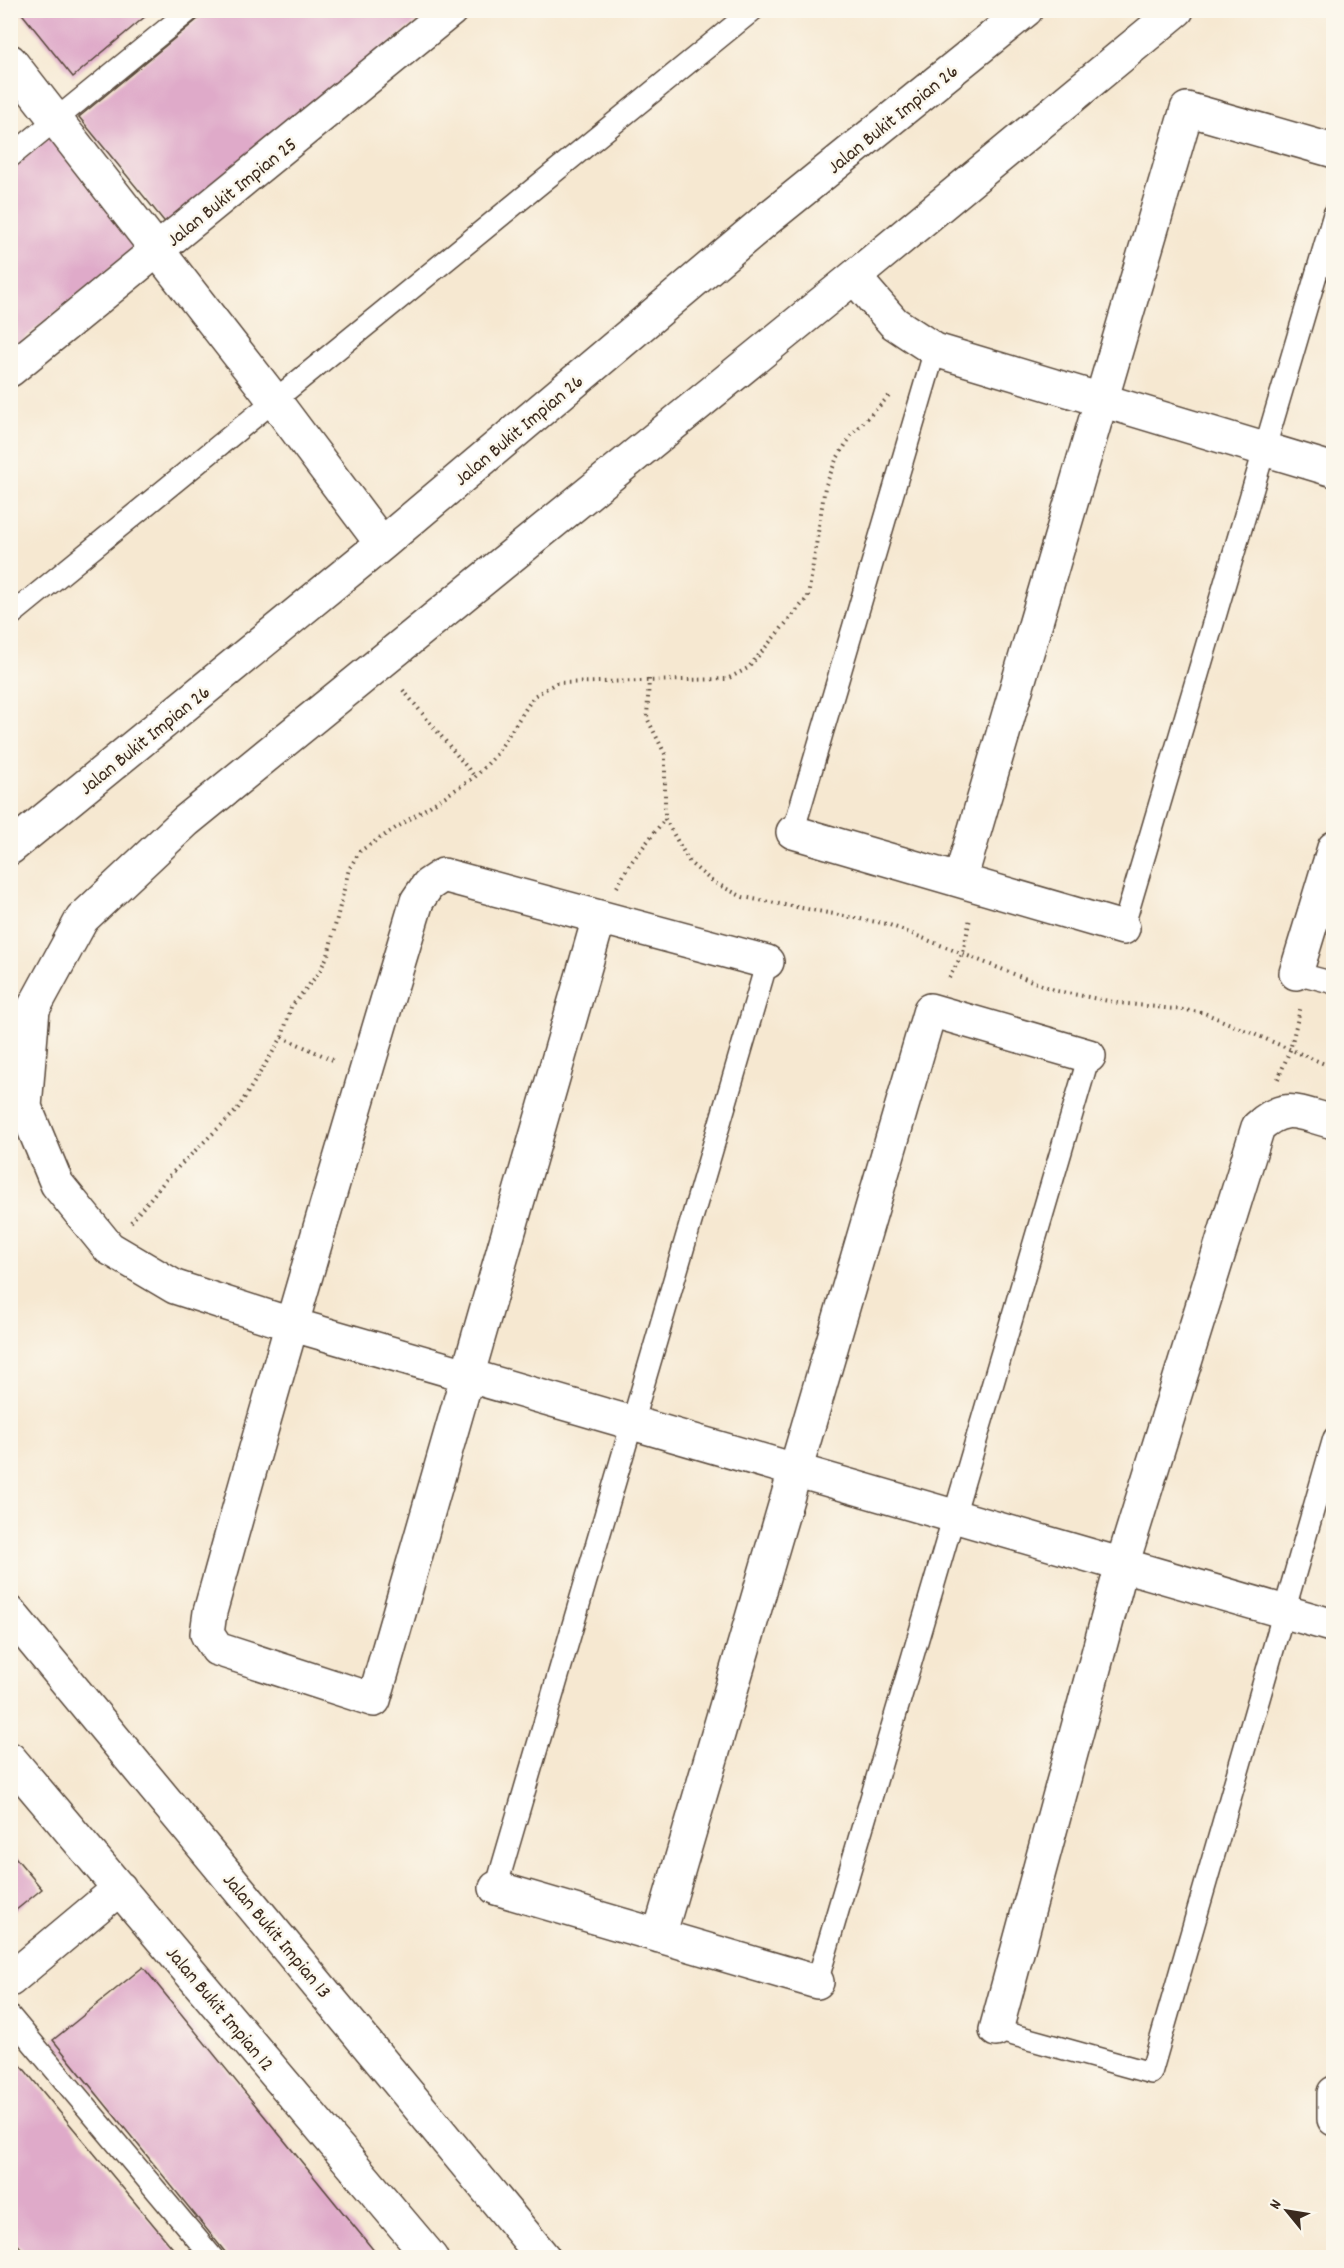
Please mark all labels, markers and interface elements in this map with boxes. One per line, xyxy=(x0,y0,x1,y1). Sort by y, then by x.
street label: Jalan Bukit Impian 26 xyxy=(822,59,965,182)
street label: Jalan Bukit Impian 25 xyxy=(162,132,304,255)
street label: Jalan Bukit Impian 26 xyxy=(449,369,591,494)
street label: Jalan Bukit Impian 26 xyxy=(74,680,217,803)
street label: Jalan Bukit Impian 13 xyxy=(215,1868,337,2006)
street label: Jalan Bukit Impian 12 xyxy=(158,1941,279,2079)
north arrow xyxy=(1257,2181,1317,2241)
text: N xyxy=(1264,2195,1288,2214)

